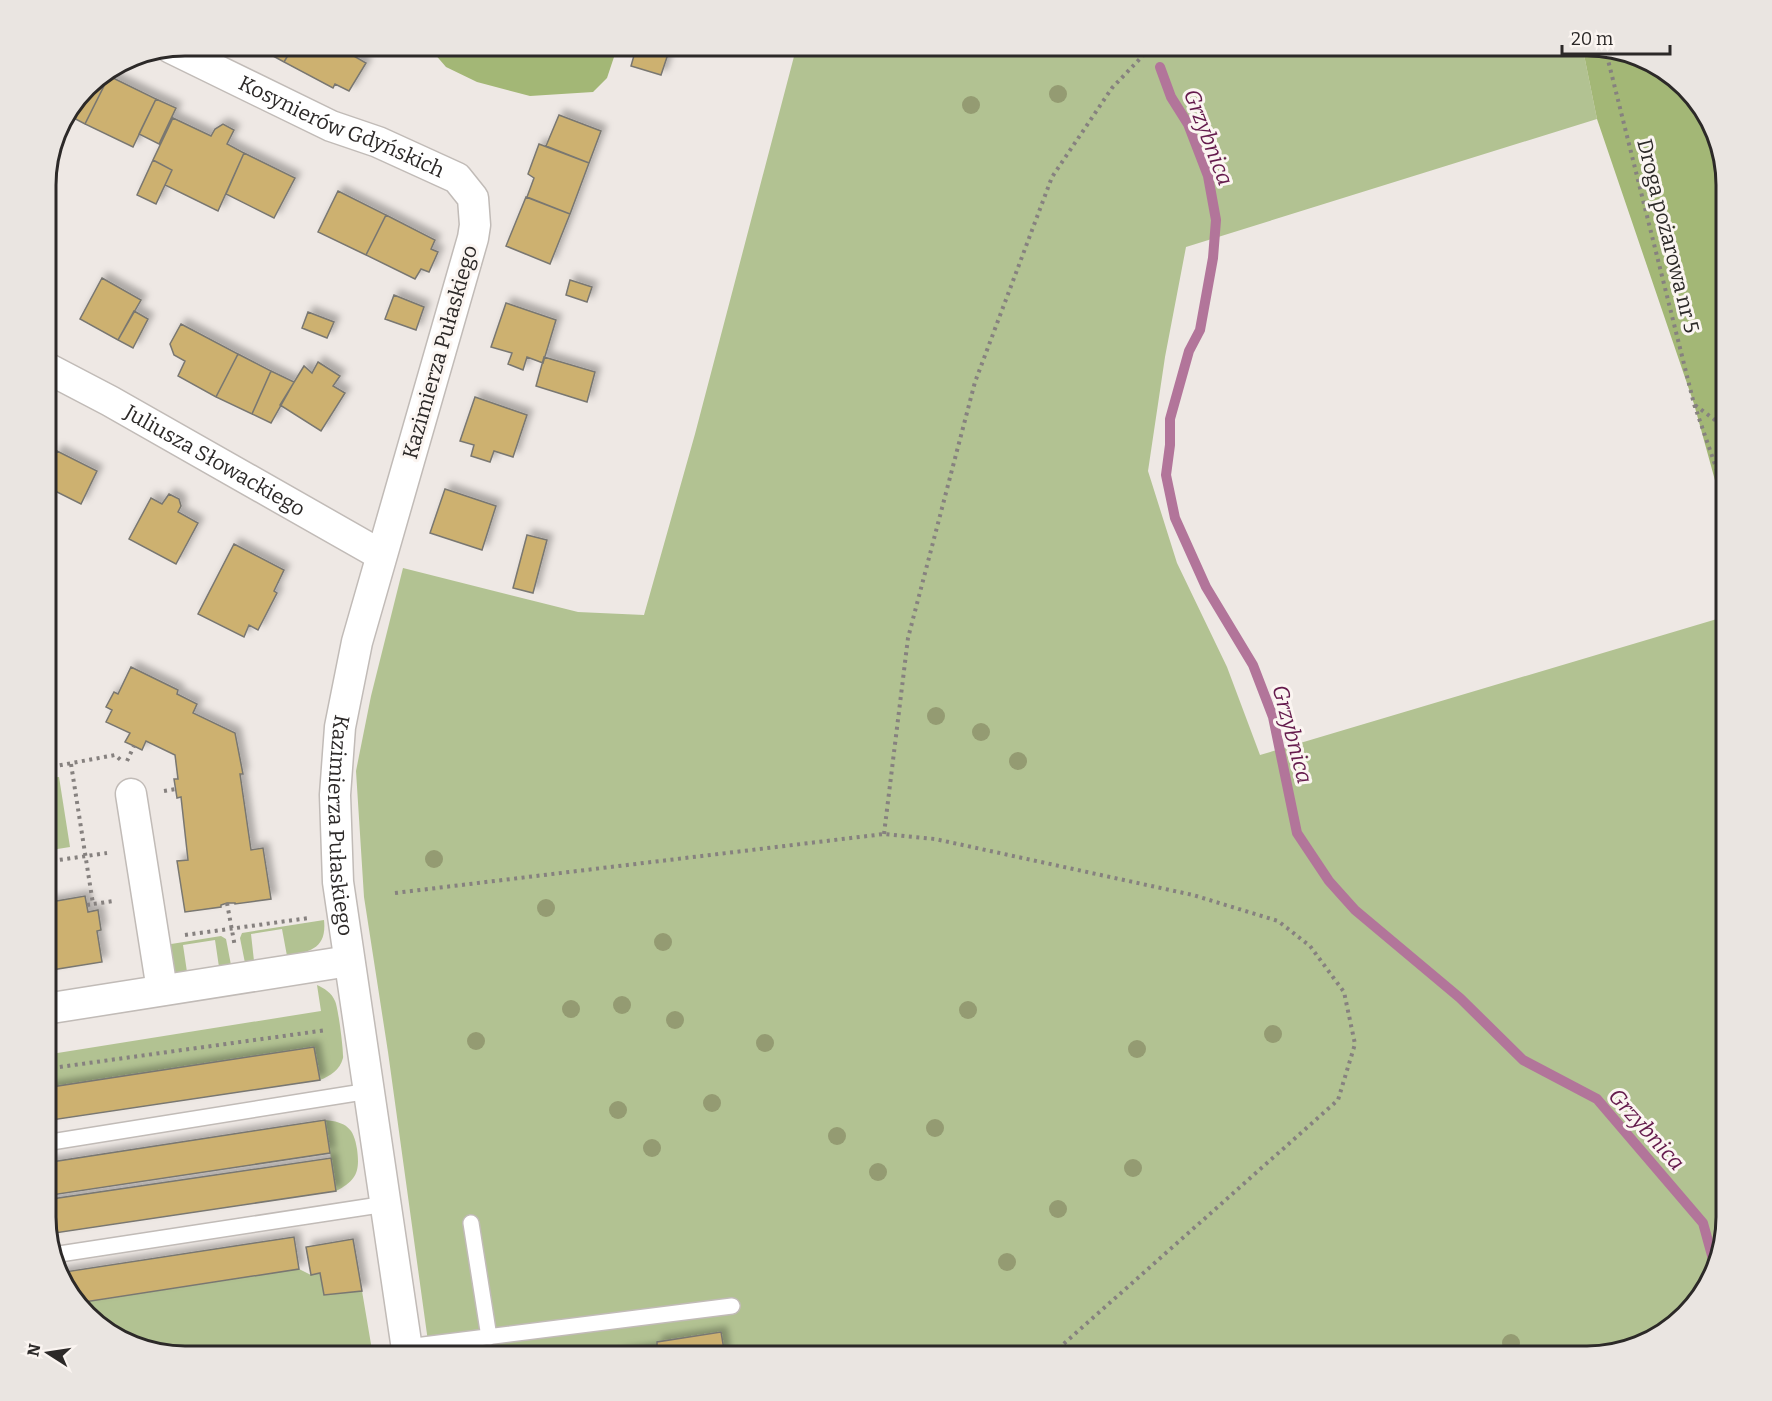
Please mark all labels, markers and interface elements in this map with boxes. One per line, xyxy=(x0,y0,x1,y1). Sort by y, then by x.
scale bar xyxy=(1562,18,1670,56)
text: 20 m xyxy=(1571,28,1613,50)
street label: Kosynierów Gdyńskich xyxy=(234,70,449,184)
water label: Grzybnica xyxy=(1178,85,1239,189)
street label: Droga pożarowa nr 5 xyxy=(1631,136,1705,336)
street label: Kazimierza Pułaskiego xyxy=(397,242,483,462)
street label: Juliusza Słowackiego xyxy=(119,399,310,522)
water label: Grzybnica xyxy=(1266,682,1319,786)
street label: Kazimierza Pułaskiego xyxy=(322,713,359,938)
water label: Grzybnica xyxy=(1603,1083,1690,1176)
north arrow xyxy=(18,1323,78,1383)
text: N xyxy=(23,1342,44,1358)

